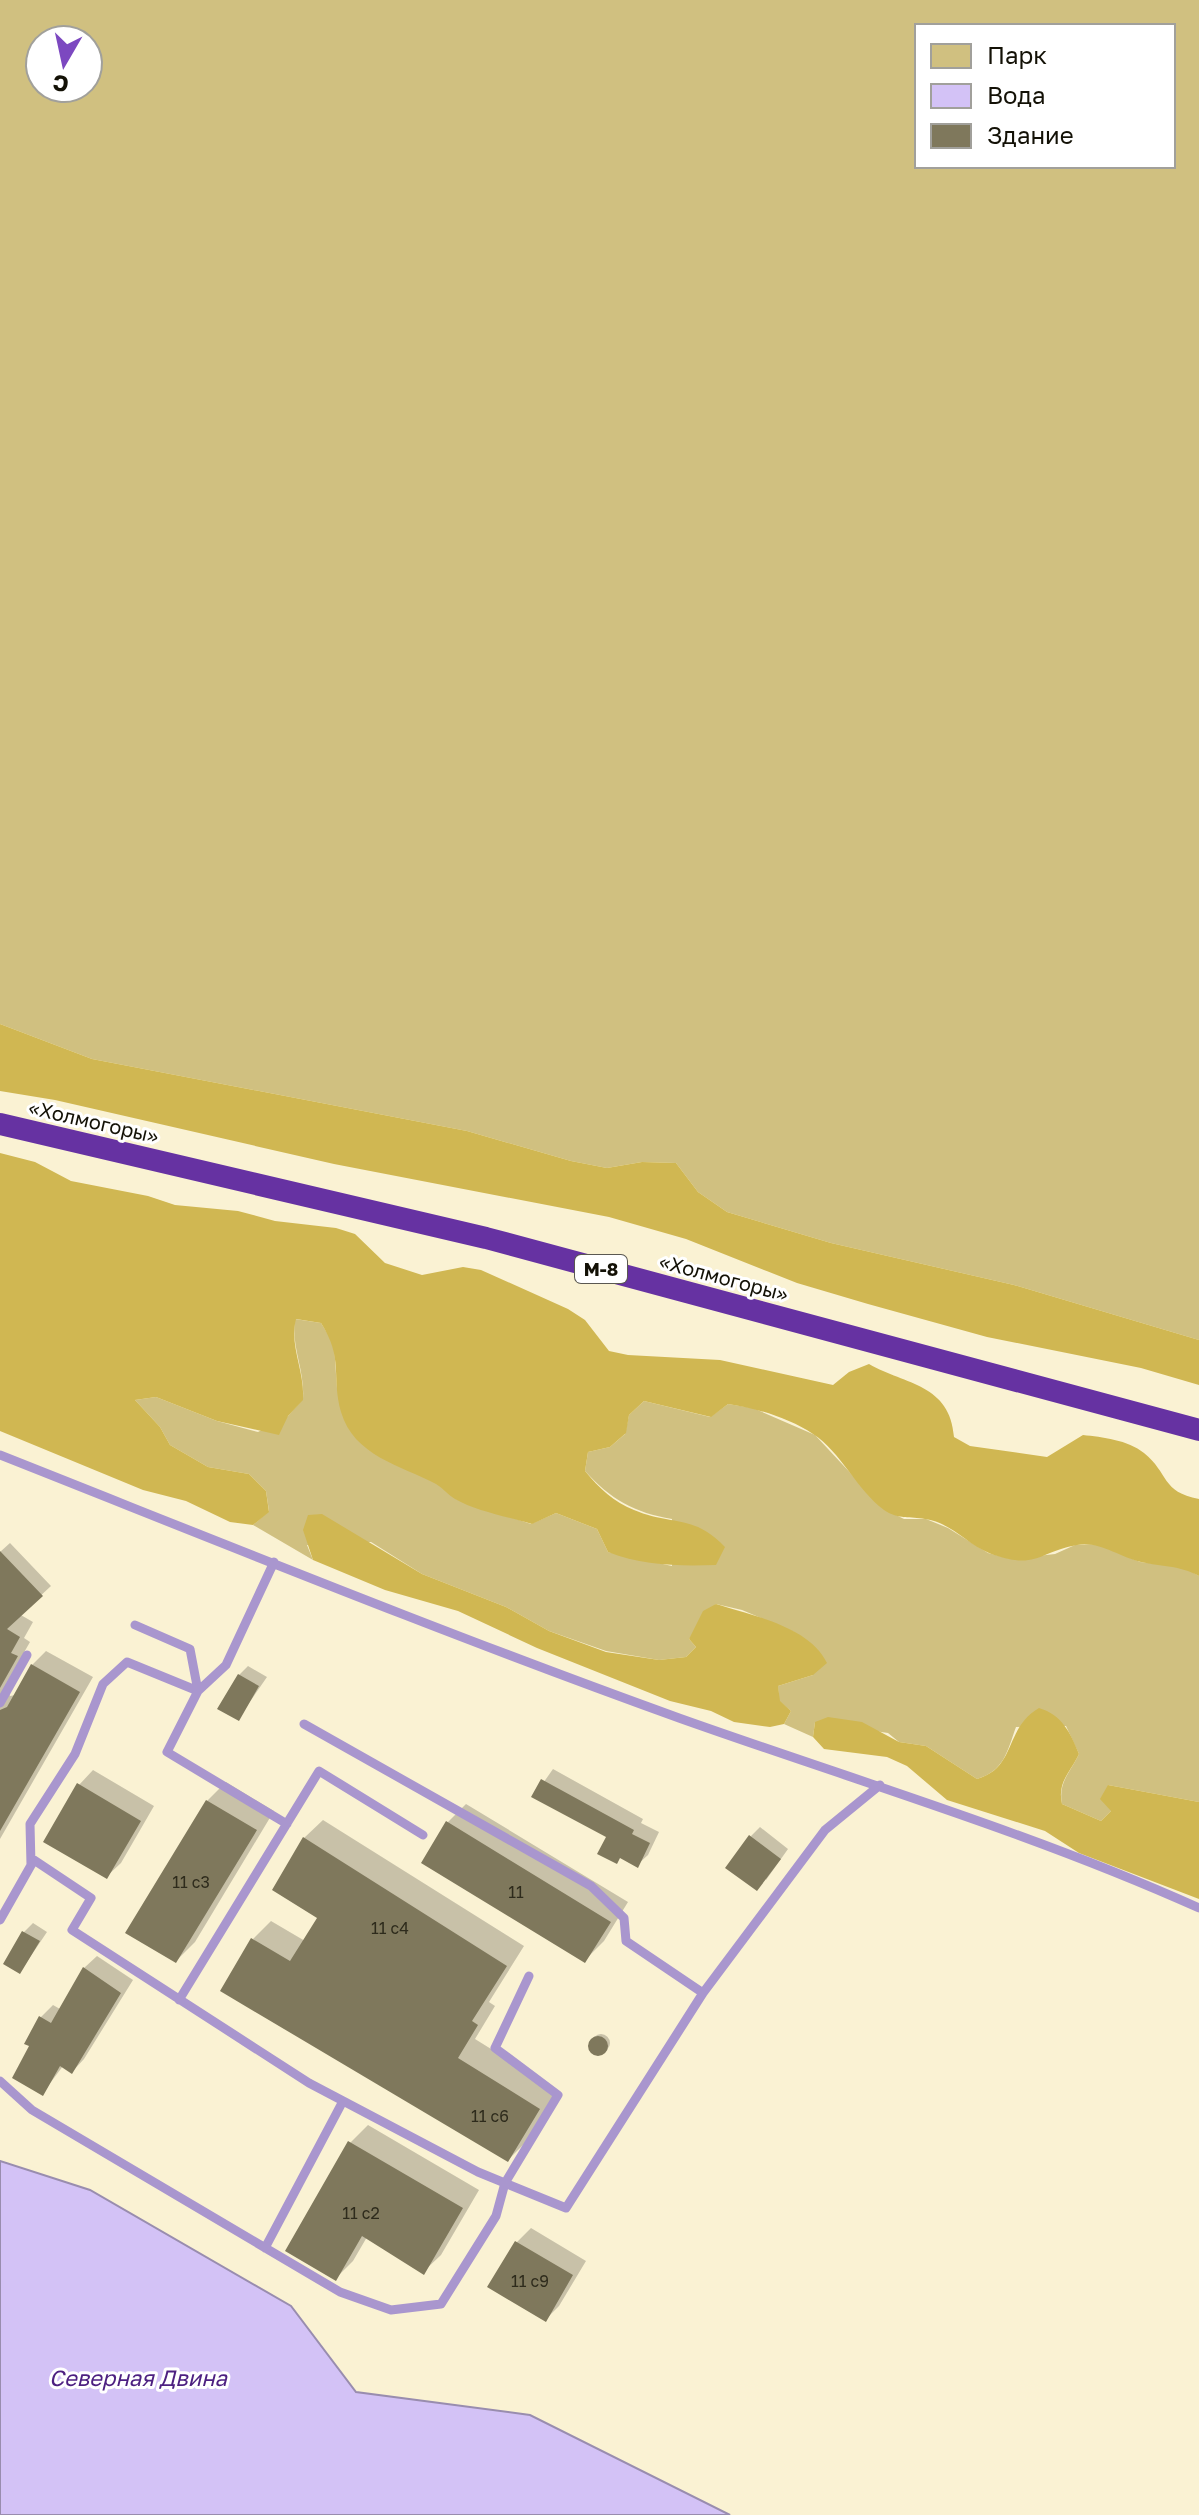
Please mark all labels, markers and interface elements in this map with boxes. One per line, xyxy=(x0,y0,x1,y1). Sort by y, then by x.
north arrow xyxy=(24,24,104,104)
legend xyxy=(915,24,1175,168)
text: Парк xyxy=(987,40,1047,69)
text: С xyxy=(51,70,71,99)
text: Вода xyxy=(987,80,1046,109)
text: Здание xyxy=(987,120,1074,149)
street label: «Холмогоры» xyxy=(27,1094,161,1148)
street label: «Холмогоры» xyxy=(657,1248,791,1306)
road number: М-8 xyxy=(575,1255,627,1283)
house number: 11 с3 xyxy=(172,1872,210,1892)
house number: 11 xyxy=(508,1882,524,1902)
house number: 11 с4 xyxy=(371,1918,409,1938)
house number: 11 с6 xyxy=(471,2106,509,2126)
house number: 11 с2 xyxy=(342,2203,380,2223)
house number: 11 с9 xyxy=(511,2271,549,2291)
water label: Северная Двина xyxy=(49,2364,229,2391)

